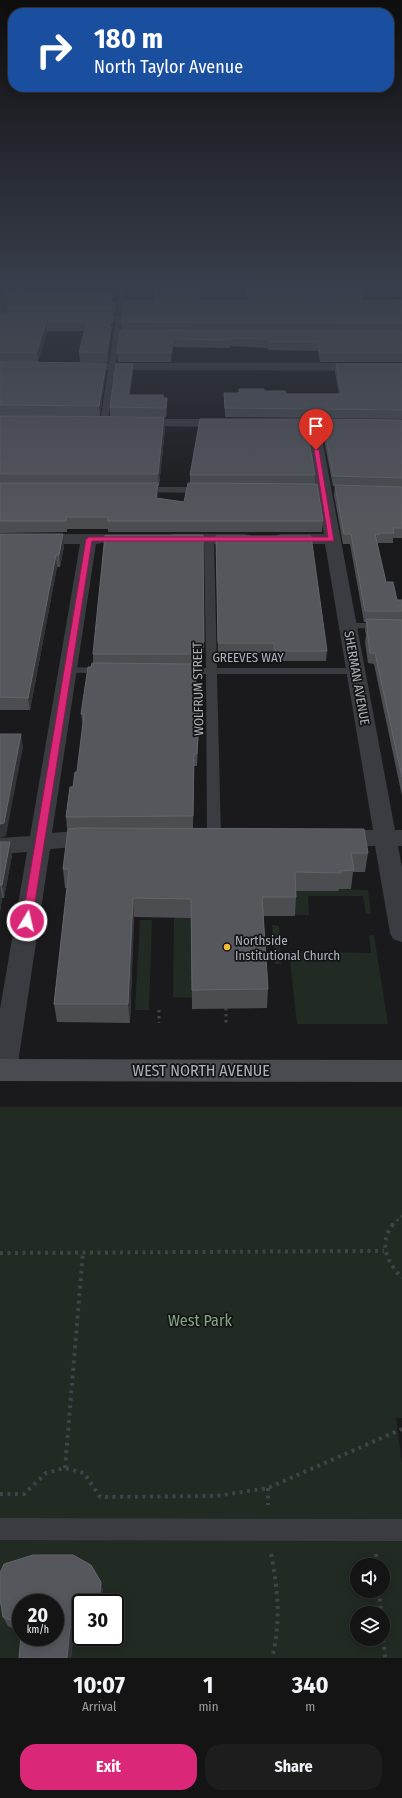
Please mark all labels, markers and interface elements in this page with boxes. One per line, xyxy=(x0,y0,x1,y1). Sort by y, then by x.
text: 180 m xyxy=(94,22,163,55)
icon: right xyxy=(28,24,80,76)
text: North Taylor Avenue xyxy=(94,56,243,78)
pin xyxy=(299,409,333,450)
icon: arrive xyxy=(305,415,327,437)
street label: SHERMAN AVENUE xyxy=(341,630,373,726)
street label: WOLFRUM STREET xyxy=(190,642,206,736)
street label: GREEVES WAY xyxy=(212,650,284,665)
position arrow xyxy=(6,900,48,942)
place label: Northside Institutional Church xyxy=(235,933,340,963)
marker: Northside Institutional Church xyxy=(222,942,232,952)
street label: WEST NORTH AVENUE xyxy=(132,1061,270,1080)
park label: West Park xyxy=(168,1311,233,1330)
map controls xyxy=(350,1558,390,1646)
button: sound xyxy=(350,1558,390,1598)
speed limit sign: 30 xyxy=(72,1594,124,1646)
text: 20 xyxy=(28,1603,48,1627)
button: layers xyxy=(350,1606,390,1646)
text: km/h xyxy=(27,1624,49,1636)
text: 10:07 xyxy=(73,1671,125,1699)
text: 1 xyxy=(203,1671,214,1699)
text: 340 xyxy=(292,1671,329,1699)
text: Arrival xyxy=(82,1699,116,1714)
text: min xyxy=(198,1699,219,1714)
text: m xyxy=(305,1699,315,1714)
button: Exit xyxy=(20,1744,197,1790)
button: Share xyxy=(205,1744,382,1790)

